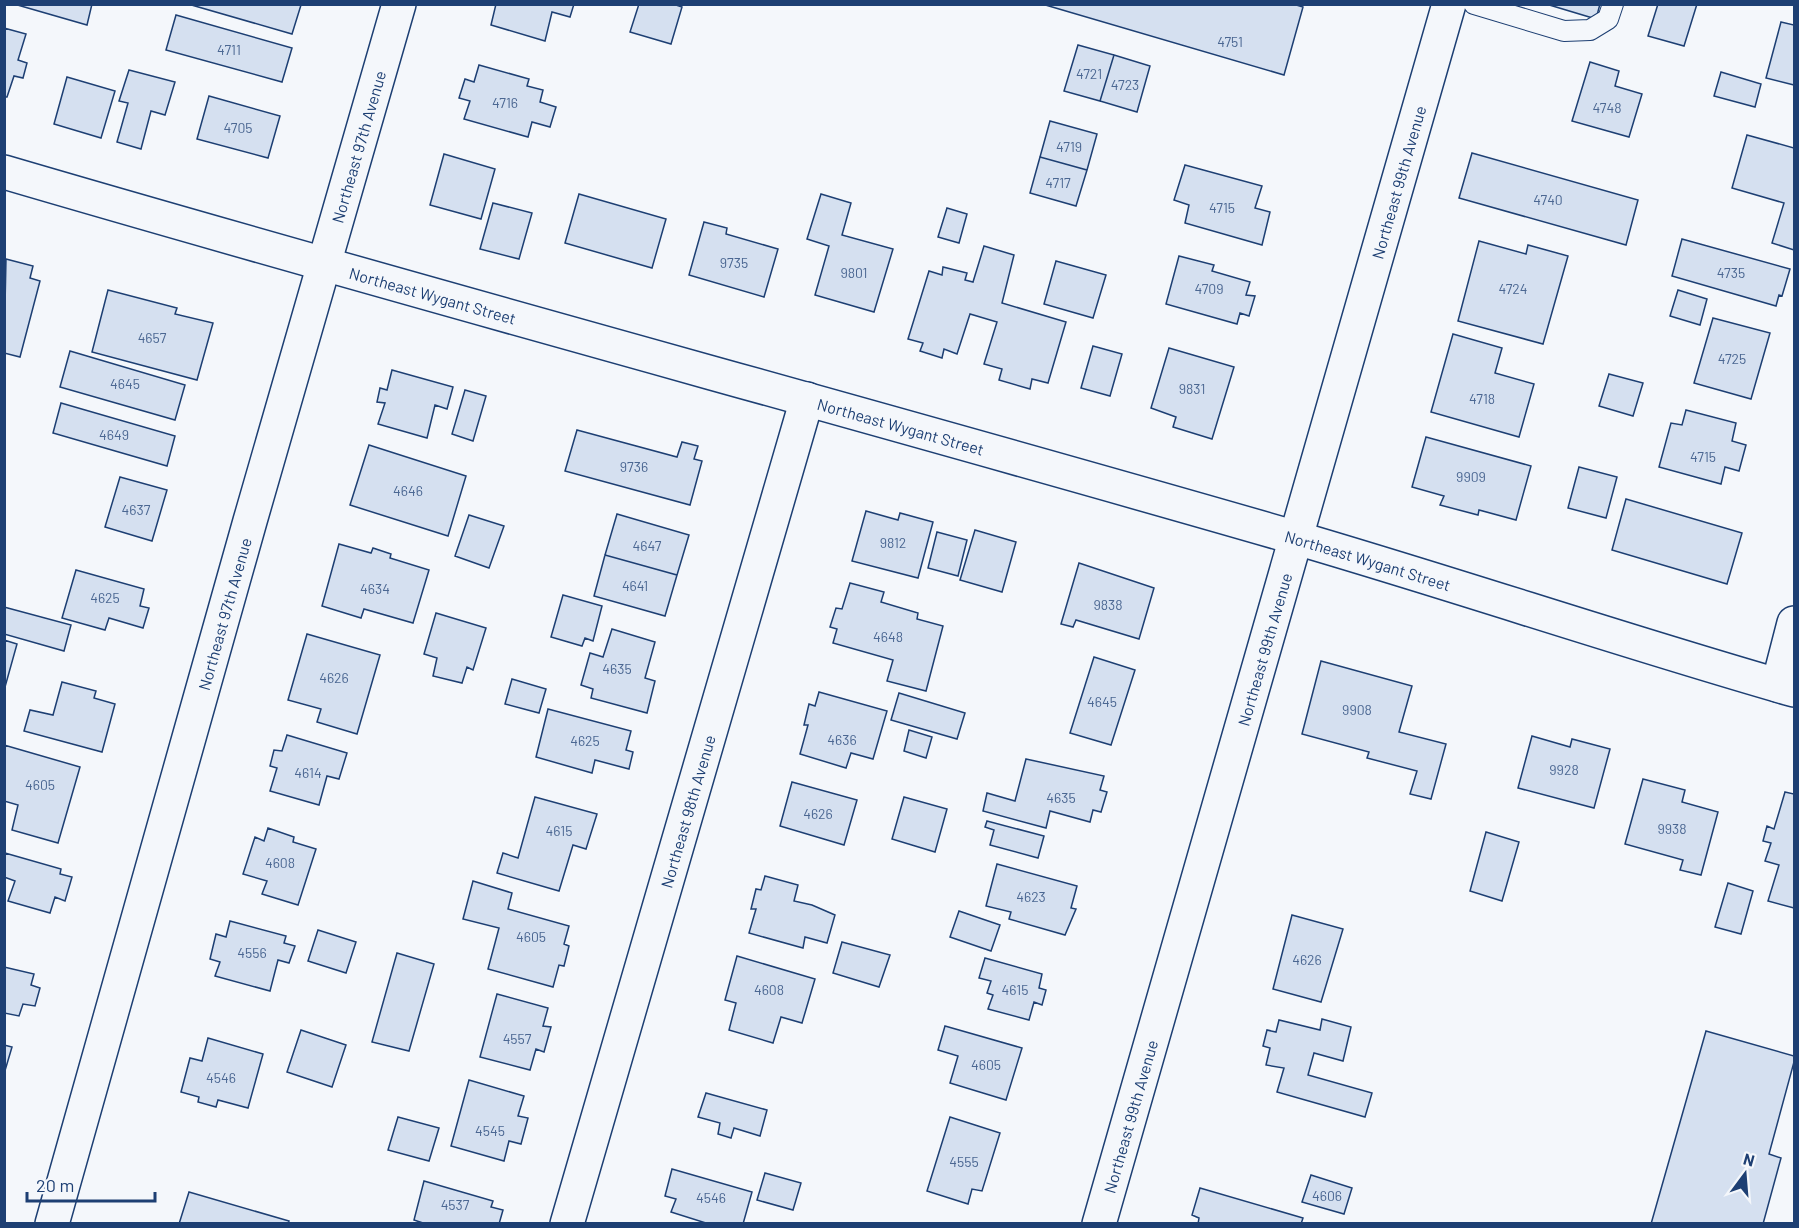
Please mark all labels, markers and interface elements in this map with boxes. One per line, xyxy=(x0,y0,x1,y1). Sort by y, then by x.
house number: 4751 xyxy=(1217,33,1243,50)
house number: 4711 xyxy=(217,41,241,58)
house number: 4721 xyxy=(1076,65,1102,82)
street label: Northeast 97th Avenue xyxy=(327,68,389,225)
house number: 4723 xyxy=(1111,76,1139,93)
house number: 4716 xyxy=(492,94,518,111)
house number: 4748 xyxy=(1593,99,1621,116)
street label: Northeast 99th Avenue xyxy=(1367,103,1429,261)
house number: 4705 xyxy=(223,119,253,136)
house number: 4719 xyxy=(1056,138,1082,155)
house number: 4717 xyxy=(1045,174,1071,191)
house number: 4740 xyxy=(1533,191,1563,208)
house number: 4715 xyxy=(1209,199,1235,216)
house number: 9735 xyxy=(720,254,748,271)
street label: Northeast Wygant Street xyxy=(347,262,518,327)
house number: 9801 xyxy=(840,264,868,281)
house number: 4735 xyxy=(1717,264,1745,281)
house number: 4709 xyxy=(1194,280,1224,297)
house number: 4724 xyxy=(1498,280,1528,297)
house number: 4657 xyxy=(138,329,167,346)
house number: 4725 xyxy=(1718,350,1746,367)
house number: 4645 xyxy=(110,375,140,392)
house number: 9831 xyxy=(1179,380,1205,397)
house number: 4718 xyxy=(1469,390,1495,407)
street label: Northeast Wygant Street xyxy=(815,393,986,458)
house number: 4649 xyxy=(99,426,129,443)
house number: 4715 xyxy=(1690,448,1716,465)
house number: 9736 xyxy=(620,458,648,475)
house number: 9909 xyxy=(1456,468,1486,485)
house number: 4646 xyxy=(393,482,423,499)
house number: 4637 xyxy=(122,501,151,518)
street label: Northeast Wygant Street xyxy=(1283,526,1453,594)
house number: 9812 xyxy=(880,534,906,551)
street label: Northeast 97th Avenue xyxy=(193,535,254,692)
house number: 4647 xyxy=(633,537,662,554)
street label: Northeast 99th Avenue xyxy=(1233,570,1295,728)
house number: 4641 xyxy=(622,577,648,594)
house number: 4634 xyxy=(360,580,390,597)
house number: 4625 xyxy=(90,589,120,606)
house number: 9838 xyxy=(1093,596,1123,613)
house number: 4648 xyxy=(873,628,903,645)
house number: 4635 xyxy=(602,660,632,677)
house number: 4626 xyxy=(319,669,349,686)
house number: 4645 xyxy=(1087,693,1117,710)
house number: 9908 xyxy=(1342,701,1372,718)
house number: 4636 xyxy=(827,731,857,748)
house number: 4625 xyxy=(570,732,600,749)
street label: Northeast 98th Avenue xyxy=(656,732,718,890)
house number: 9928 xyxy=(1549,761,1579,778)
house number: 4614 xyxy=(294,764,322,781)
house number: 4605 xyxy=(25,776,55,793)
house number: 4635 xyxy=(1046,789,1076,806)
house number: 4626 xyxy=(803,805,833,822)
house number: 9938 xyxy=(1657,820,1687,837)
house number: 4615 xyxy=(546,822,572,839)
house number: 4608 xyxy=(265,854,295,871)
house number: 4623 xyxy=(1016,888,1046,905)
house number: 4605 xyxy=(516,928,546,945)
house number: 4556 xyxy=(237,944,267,961)
house number: 4626 xyxy=(1292,951,1322,968)
house number: 4608 xyxy=(754,981,784,998)
house number: 4615 xyxy=(1002,981,1028,998)
house number: 4557 xyxy=(503,1030,532,1047)
street label: Northeast 99th Avenue xyxy=(1099,1038,1161,1195)
house number: 4605 xyxy=(971,1056,1001,1073)
house number: 4546 xyxy=(206,1069,236,1086)
house number: 4545 xyxy=(475,1122,505,1139)
north arrow xyxy=(1715,1144,1775,1204)
text: N xyxy=(1742,1149,1757,1170)
house number: 4555 xyxy=(949,1153,979,1170)
scale bar xyxy=(27,1165,154,1203)
text: 20 m xyxy=(36,1174,74,1196)
house number: 4606 xyxy=(1312,1187,1342,1204)
house number: 4546 xyxy=(696,1189,726,1206)
house number: 4537 xyxy=(441,1196,470,1213)

